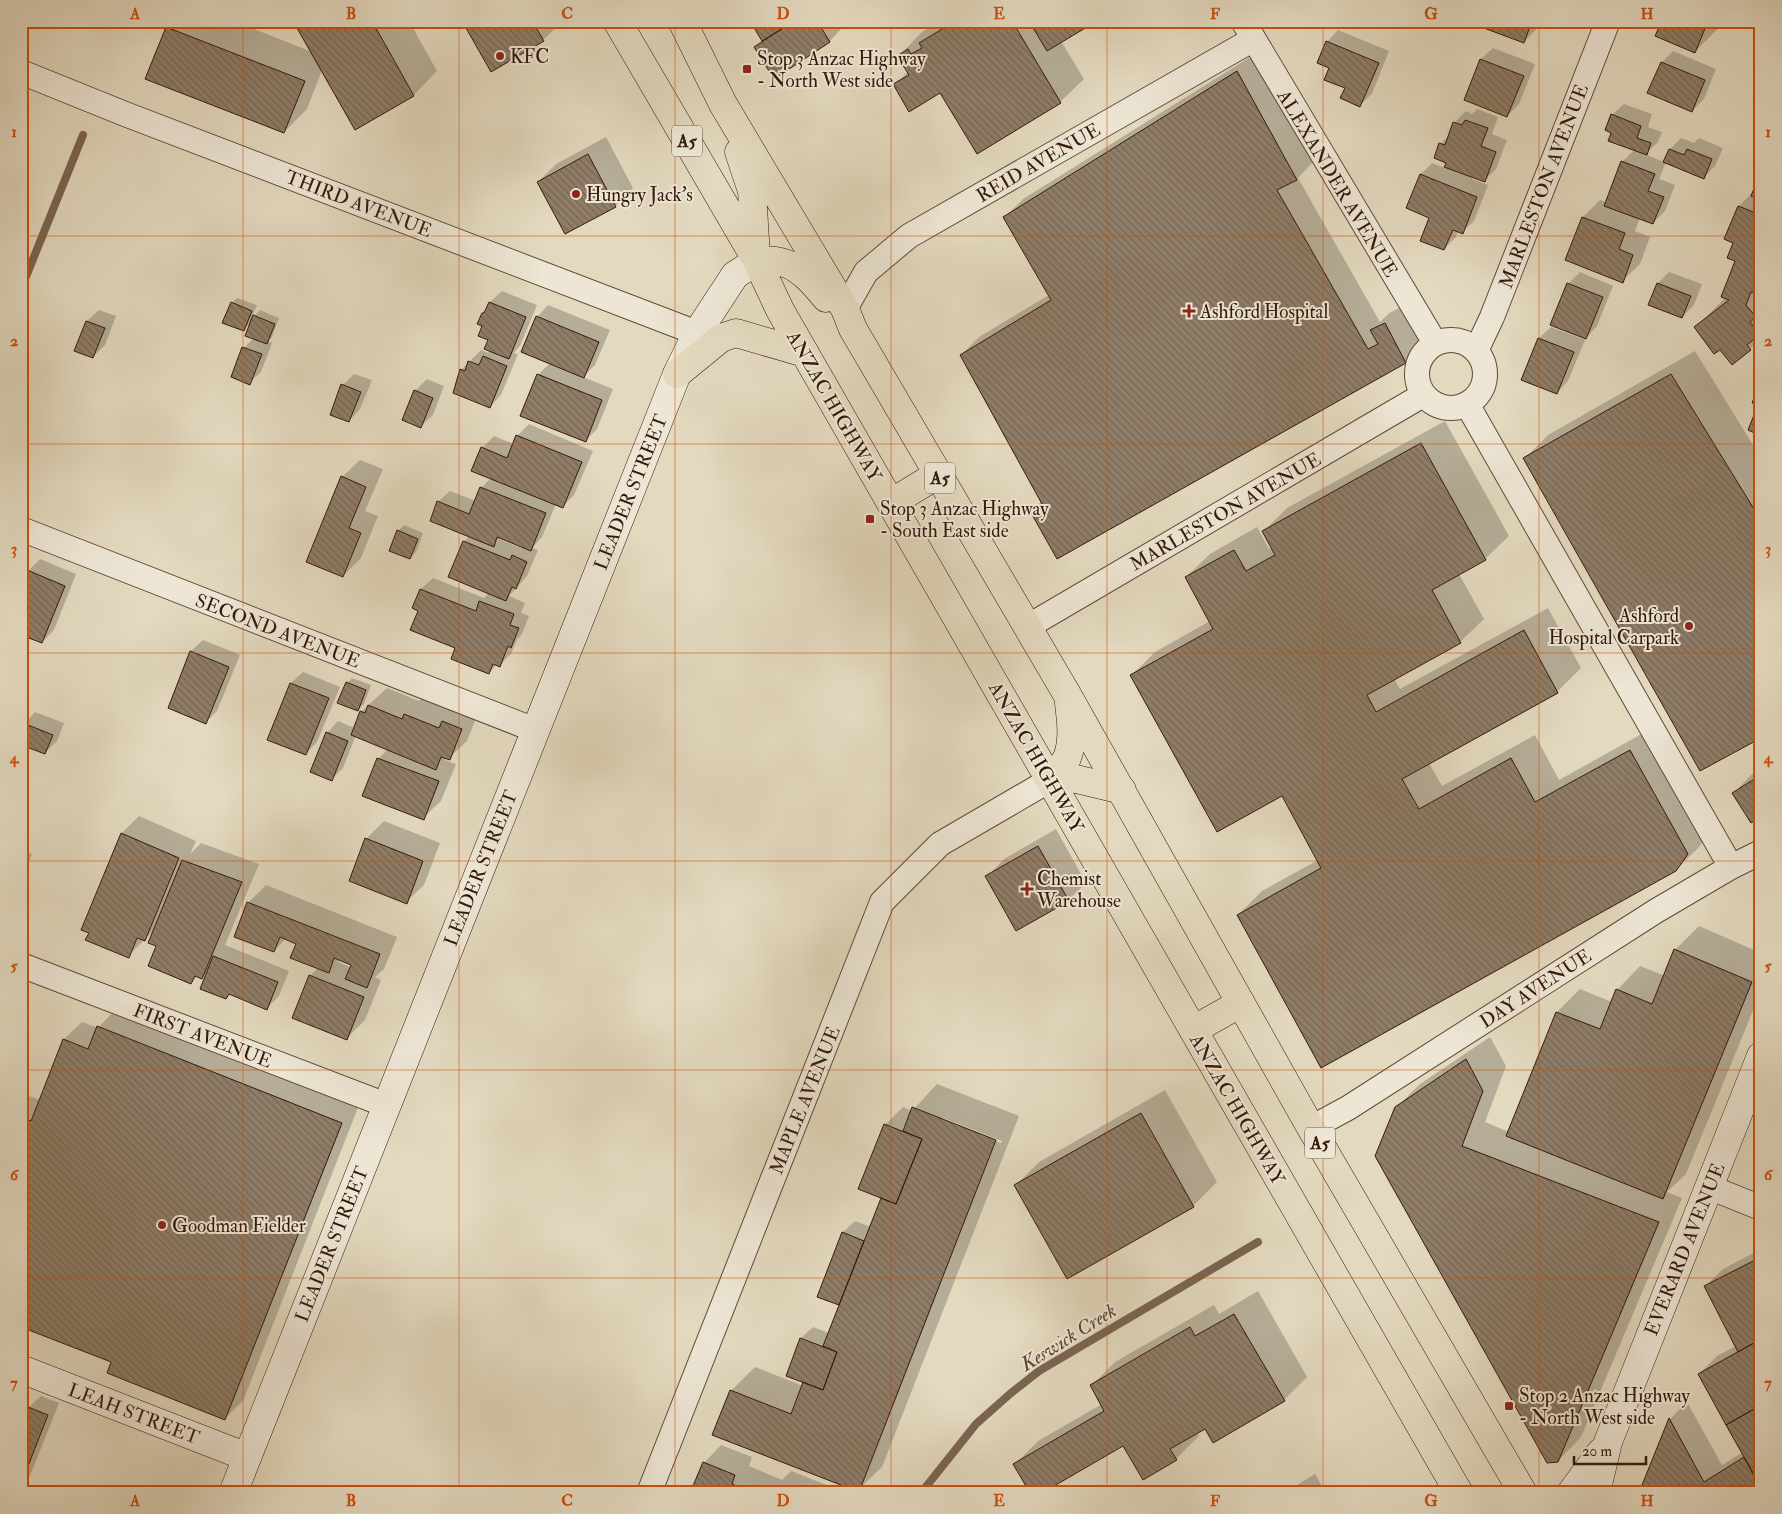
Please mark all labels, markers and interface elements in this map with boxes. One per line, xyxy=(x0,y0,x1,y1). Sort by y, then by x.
text: A xyxy=(129,4,141,24)
text: B xyxy=(346,4,356,24)
text: C xyxy=(561,4,573,24)
text: D xyxy=(776,4,790,24)
text: E xyxy=(993,4,1005,24)
text: F xyxy=(1210,4,1220,24)
text: G xyxy=(1424,4,1438,24)
text: H xyxy=(1640,4,1654,24)
place label: KFC xyxy=(510,45,549,69)
place label: Stop 3 Anzac Highway - North West side xyxy=(757,47,926,93)
marker: KFC xyxy=(494,50,506,62)
marker: Stop 3 Anzac Highway - North West side xyxy=(741,63,753,75)
street label: MARLESTON AVENUE xyxy=(1494,80,1594,292)
street label: ALEXANDER AVENUE xyxy=(1271,85,1403,282)
street label: REID AVENUE xyxy=(972,118,1105,208)
text: 1 xyxy=(11,122,17,142)
text: 1 xyxy=(1765,122,1771,142)
road number: A5 xyxy=(672,125,702,156)
street label: THIRD AVENUE xyxy=(282,165,436,243)
place label: Hungry Jack's xyxy=(586,183,693,207)
marker: Hungry Jack's xyxy=(570,188,582,200)
place label: Ashford Hospital xyxy=(1199,300,1328,325)
marker: Ashford Hospital xyxy=(1182,304,1196,318)
street label: ANZAC HIGHWAY xyxy=(781,326,888,487)
text: 2 xyxy=(10,331,18,351)
text: 2 xyxy=(1764,331,1772,351)
street label: LEADER STREET xyxy=(589,411,673,574)
street label: MARLESTON AVENUE xyxy=(1126,447,1326,577)
road number: A5 xyxy=(925,462,955,493)
place label: Stop 3 Anzac Highway - South East side xyxy=(880,497,1049,543)
marker: Stop 3 Anzac Highway - South East side xyxy=(864,513,876,525)
text: 3 xyxy=(11,539,17,559)
text: 3 xyxy=(1765,539,1771,559)
street label: SECOND AVENUE xyxy=(192,588,364,674)
place label: Ashford Hospital Carpark xyxy=(1548,604,1680,651)
marker: Ashford Hospital Carpark xyxy=(1683,620,1695,632)
street label: ANZAC HIGHWAY xyxy=(983,677,1090,838)
text: 4 xyxy=(9,748,20,768)
text: 4 xyxy=(1763,748,1774,768)
street label: LEADER STREET xyxy=(439,787,523,950)
place label: Chemist Warehouse xyxy=(1036,867,1121,913)
marker: Chemist Warehouse xyxy=(1021,883,1033,895)
street label: DAY AVENUE xyxy=(1475,944,1596,1034)
text: 5 xyxy=(10,956,18,976)
text: 5 xyxy=(1764,956,1772,976)
street label: FIRST AVENUE xyxy=(130,998,276,1073)
street label: MAPLE AVENUE xyxy=(764,1023,846,1178)
street label: ANZAC HIGHWAY xyxy=(1184,1029,1291,1190)
road number: A5 xyxy=(1305,1128,1335,1158)
street label: EVERARD AVENUE xyxy=(1639,1159,1731,1339)
street label: LEADER STREET xyxy=(290,1163,374,1326)
text: 6 xyxy=(10,1165,20,1185)
text: 6 xyxy=(1764,1165,1774,1185)
place label: Goodman Fielder xyxy=(172,1214,306,1238)
marker: Goodman Fielder xyxy=(156,1219,168,1231)
water label: Keswick Creek xyxy=(1015,1298,1121,1377)
text: 7 xyxy=(10,1373,18,1393)
text: 7 xyxy=(1764,1373,1772,1393)
street label: LEAH STREET xyxy=(65,1378,203,1450)
place label: Stop 2 Anzac Highway - North West side xyxy=(1519,1384,1691,1430)
marker: Stop 2 Anzac Highway - North West side xyxy=(1503,1400,1515,1412)
scale bar xyxy=(1574,1434,1647,1466)
text: 20 m xyxy=(1582,1442,1612,1461)
text: A xyxy=(129,1491,141,1511)
text: B xyxy=(346,1491,356,1511)
text: C xyxy=(561,1491,573,1511)
text: D xyxy=(776,1491,790,1511)
text: E xyxy=(993,1491,1005,1511)
text: F xyxy=(1210,1491,1220,1511)
text: G xyxy=(1424,1491,1438,1511)
text: H xyxy=(1640,1491,1654,1511)

